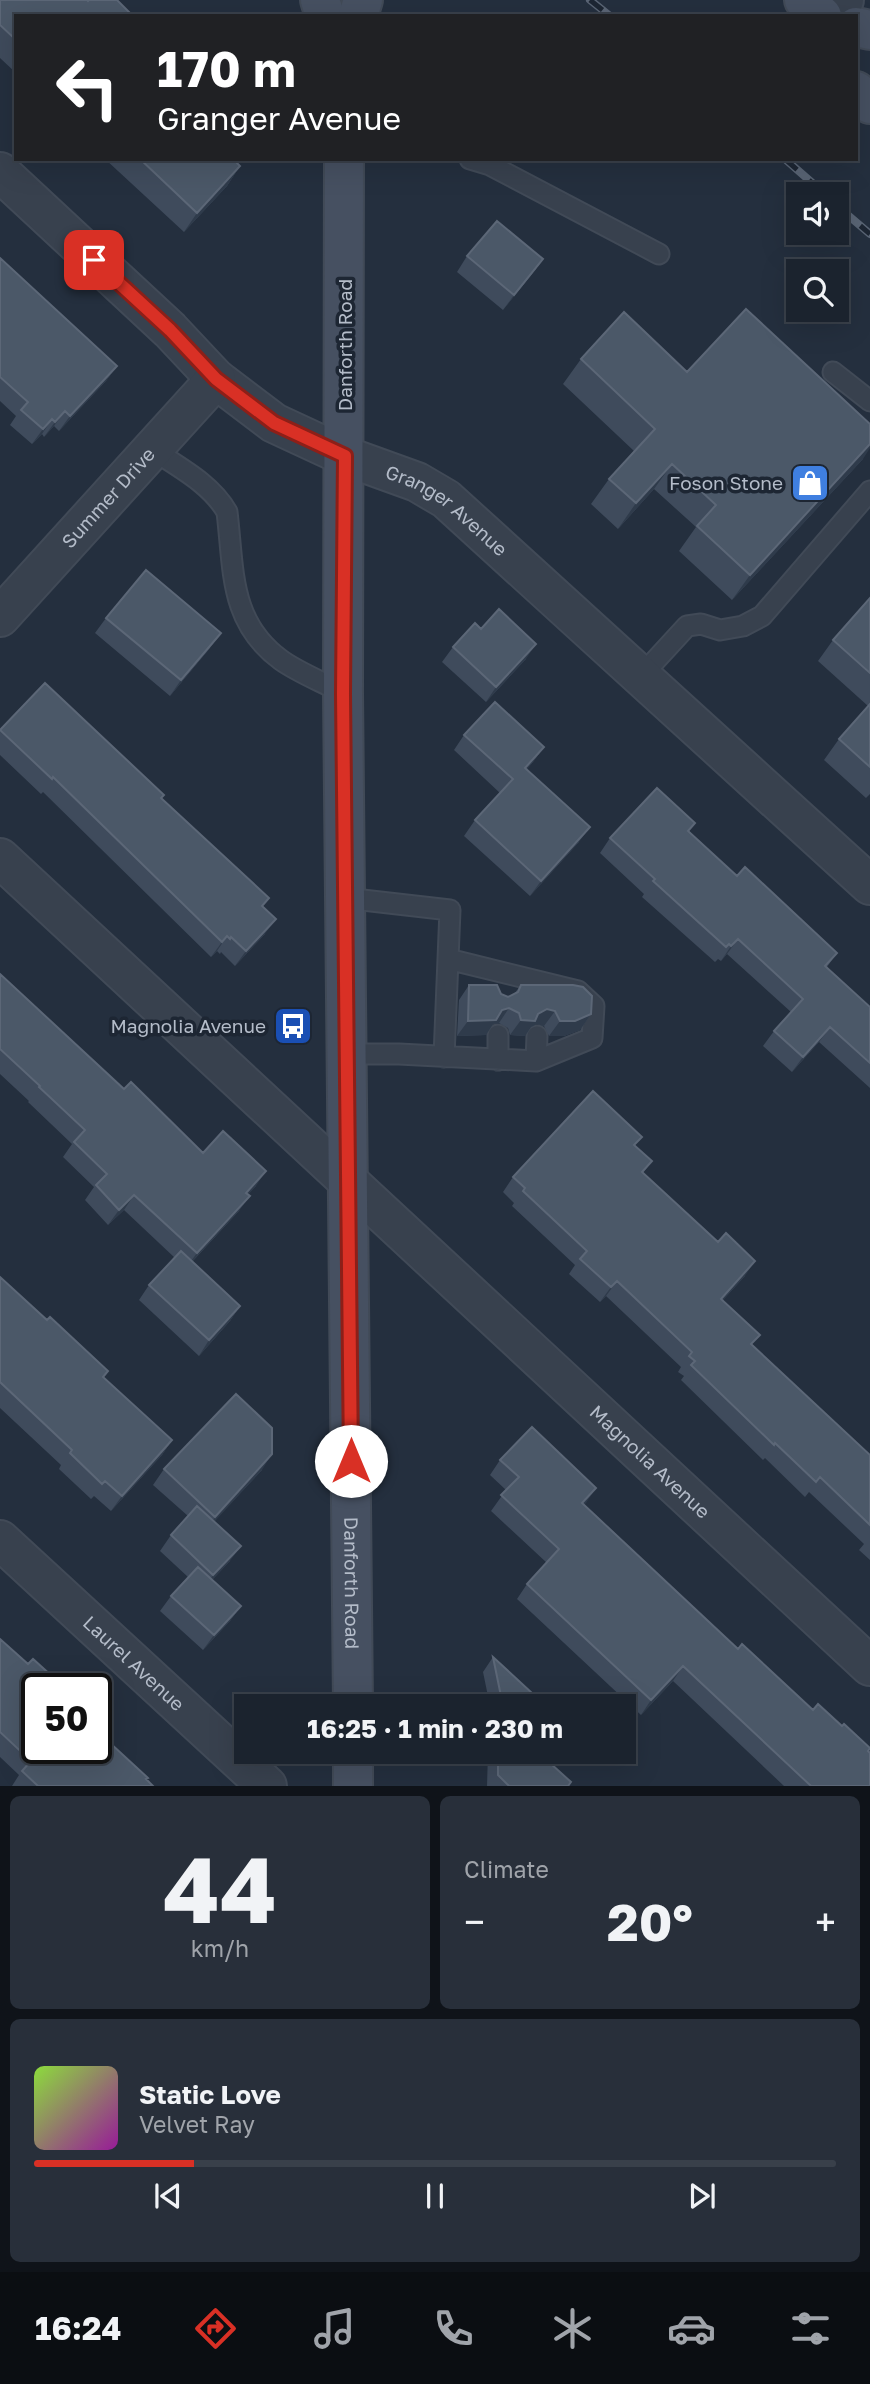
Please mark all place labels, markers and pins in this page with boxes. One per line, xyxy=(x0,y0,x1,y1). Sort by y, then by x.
pin xyxy=(64,230,124,290)
shop icon: Foson Stone xyxy=(789,462,831,504)
place label: Foson Stone xyxy=(669,471,783,494)
bus stop icon: Magnolia Avenue xyxy=(272,1005,314,1047)
place label: Magnolia Avenue xyxy=(110,1014,266,1037)

